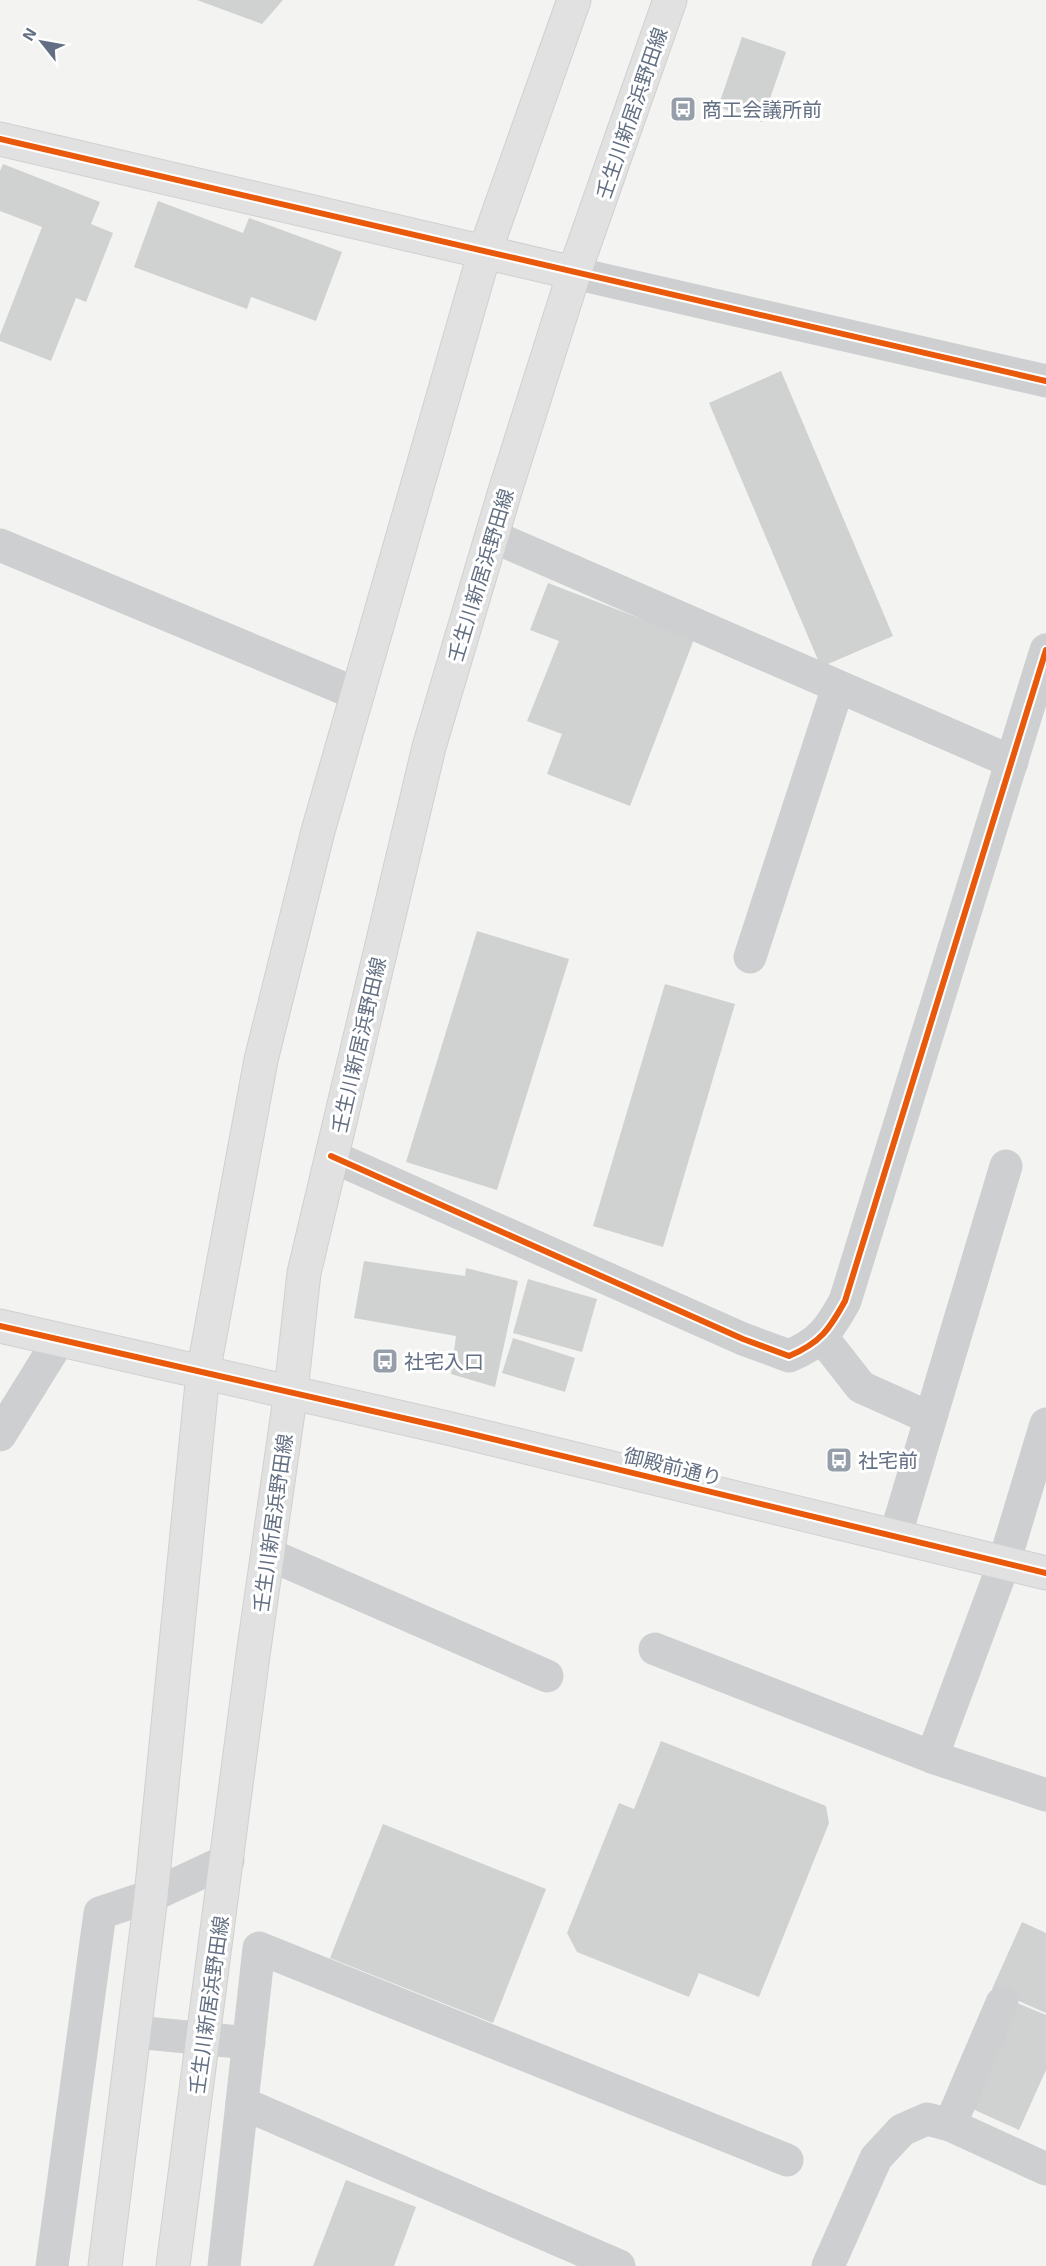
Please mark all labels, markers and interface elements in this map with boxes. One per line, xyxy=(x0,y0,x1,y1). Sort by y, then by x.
north arrow xyxy=(12,12,72,72)
text: N xyxy=(18,24,40,44)
street label: 壬生川新居浜野田線 xyxy=(590,24,672,202)
bus stop icon: 商工会議所前 xyxy=(668,94,698,124)
place label: 商工会議所前 xyxy=(702,97,822,121)
street label: 壬生川新居浜野田線 xyxy=(442,485,518,665)
street label: 壬生川新居浜野田線 xyxy=(326,955,390,1135)
bus stop icon: 社宅入口 xyxy=(370,1346,400,1376)
place label: 社宅入口 xyxy=(404,1349,484,1373)
street label: 壬生川新居浜野田線 xyxy=(248,1432,296,1614)
street label: 御殿前通り xyxy=(622,1442,724,1490)
bus stop icon: 社宅前 xyxy=(824,1445,854,1475)
place label: 社宅前 xyxy=(858,1448,918,1472)
street label: 壬生川新居浜野田線 xyxy=(184,1914,232,2096)

